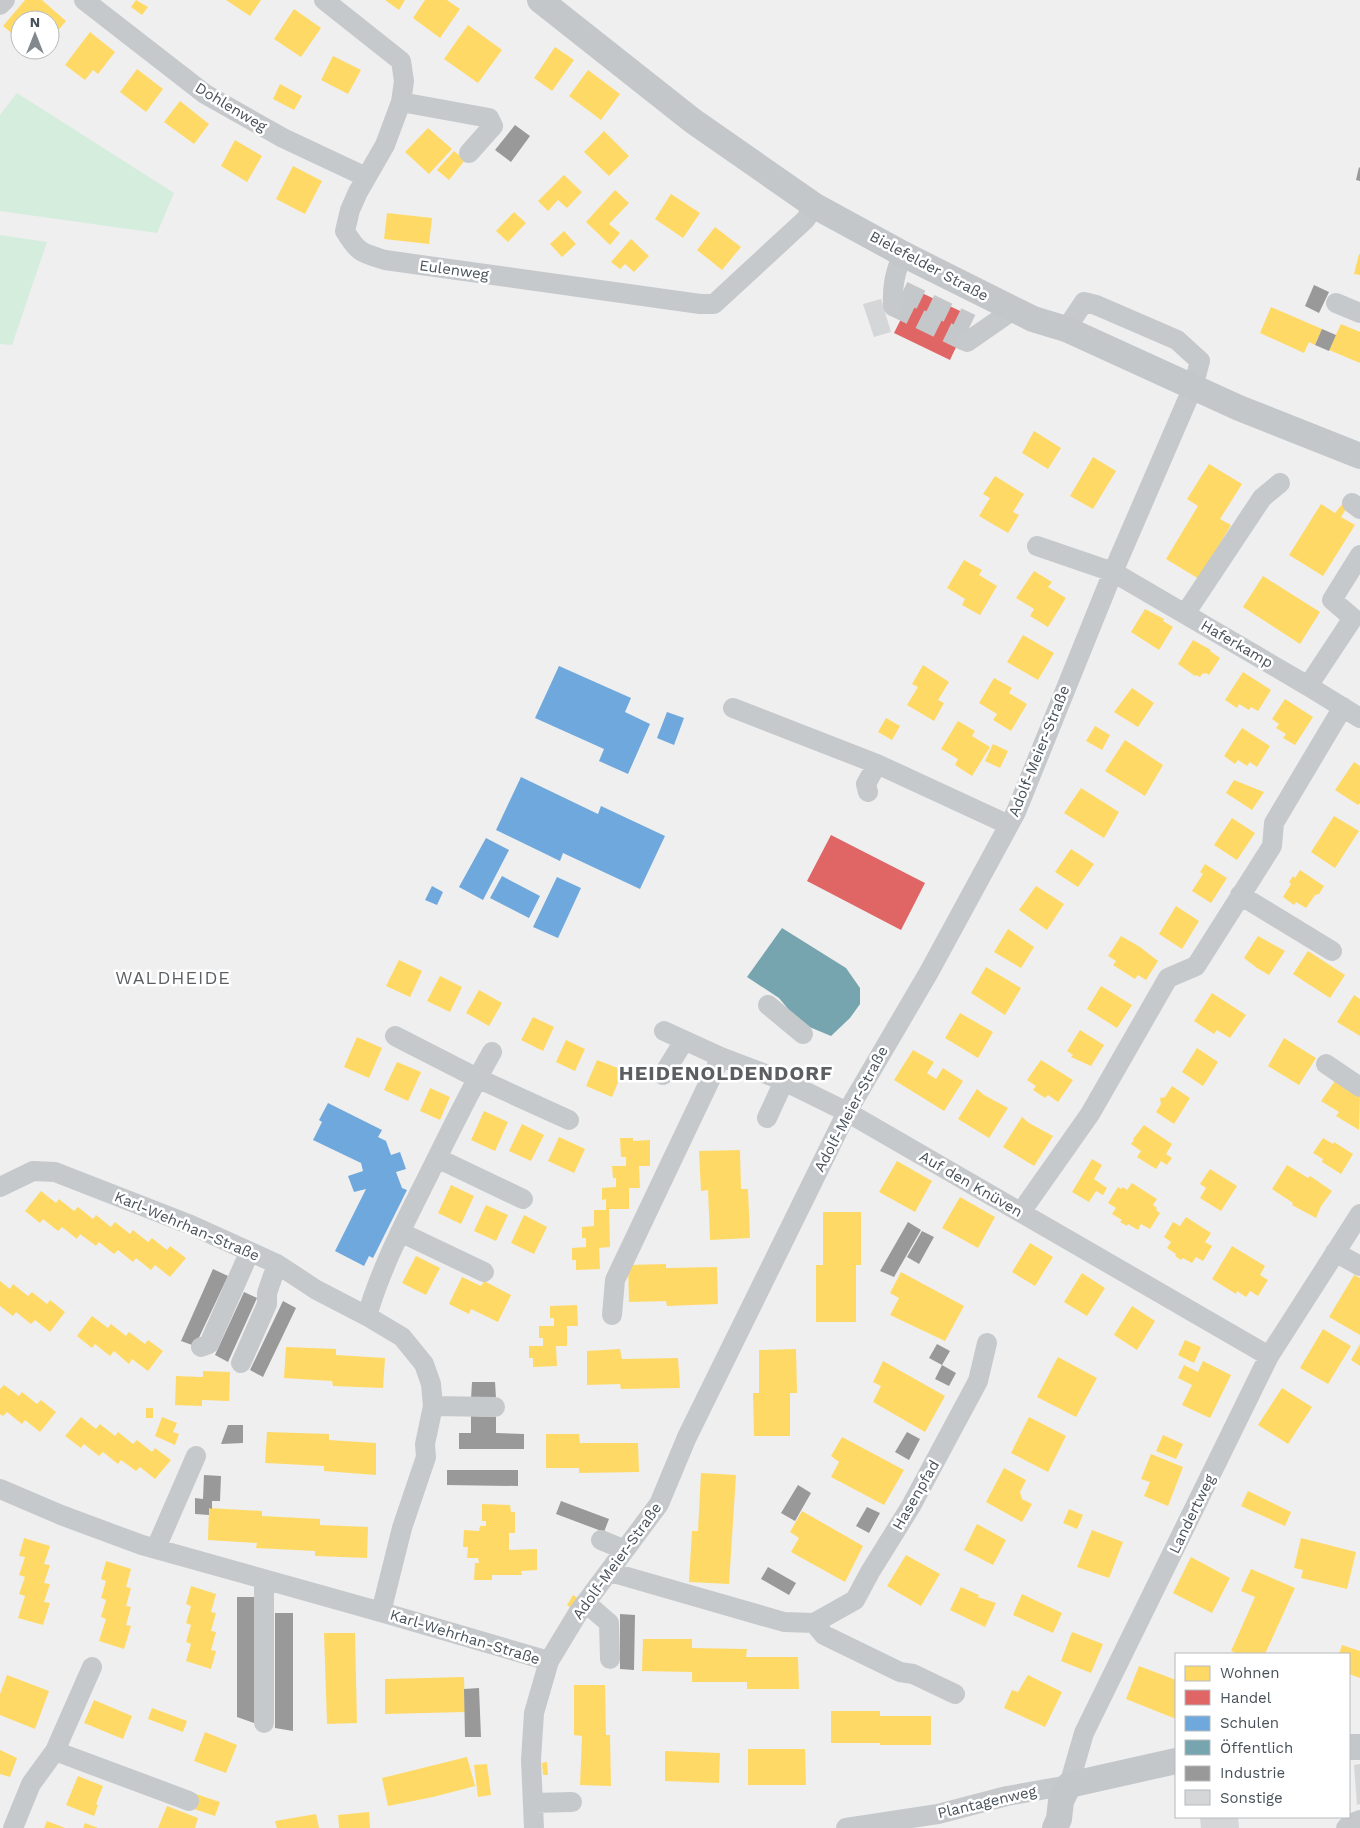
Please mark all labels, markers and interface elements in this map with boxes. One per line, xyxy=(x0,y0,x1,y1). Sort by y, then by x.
north arrow xyxy=(10,10,60,60)
text: N xyxy=(30,14,40,30)
street label: Dohlenweg xyxy=(192,79,270,135)
street label: Bielefelder Straße xyxy=(867,227,991,305)
street label: Eulenweg xyxy=(418,256,490,284)
street label: Haferkamp xyxy=(1198,616,1276,672)
street label: Adolf-Meier-Straße xyxy=(1004,683,1074,819)
district label: WALDHEIDE xyxy=(115,967,231,988)
street label: Adolf-Meier-Straße xyxy=(810,1043,892,1175)
district label: HEIDENOLDENDORF xyxy=(619,1061,833,1085)
street label: Auf den Knüven xyxy=(916,1147,1026,1221)
street label: Karl-Wehrhan-Straße xyxy=(112,1187,262,1265)
street label: Hasenpfad xyxy=(889,1457,943,1533)
street label: Landertweg xyxy=(1165,1472,1219,1556)
street label: Adolf-Meier-Straße xyxy=(569,1499,665,1623)
street label: Karl-Wehrhan-Straße xyxy=(388,1606,542,1668)
legend xyxy=(1175,1653,1350,1818)
text: Wohnen xyxy=(1220,1664,1279,1682)
text: Handel xyxy=(1220,1689,1272,1707)
text: Schulen xyxy=(1220,1714,1279,1732)
text: Öffentlich xyxy=(1220,1739,1293,1757)
text: Industrie xyxy=(1220,1764,1285,1782)
street label: Plantagenweg xyxy=(936,1782,1038,1822)
text: Sonstige xyxy=(1220,1789,1283,1807)

